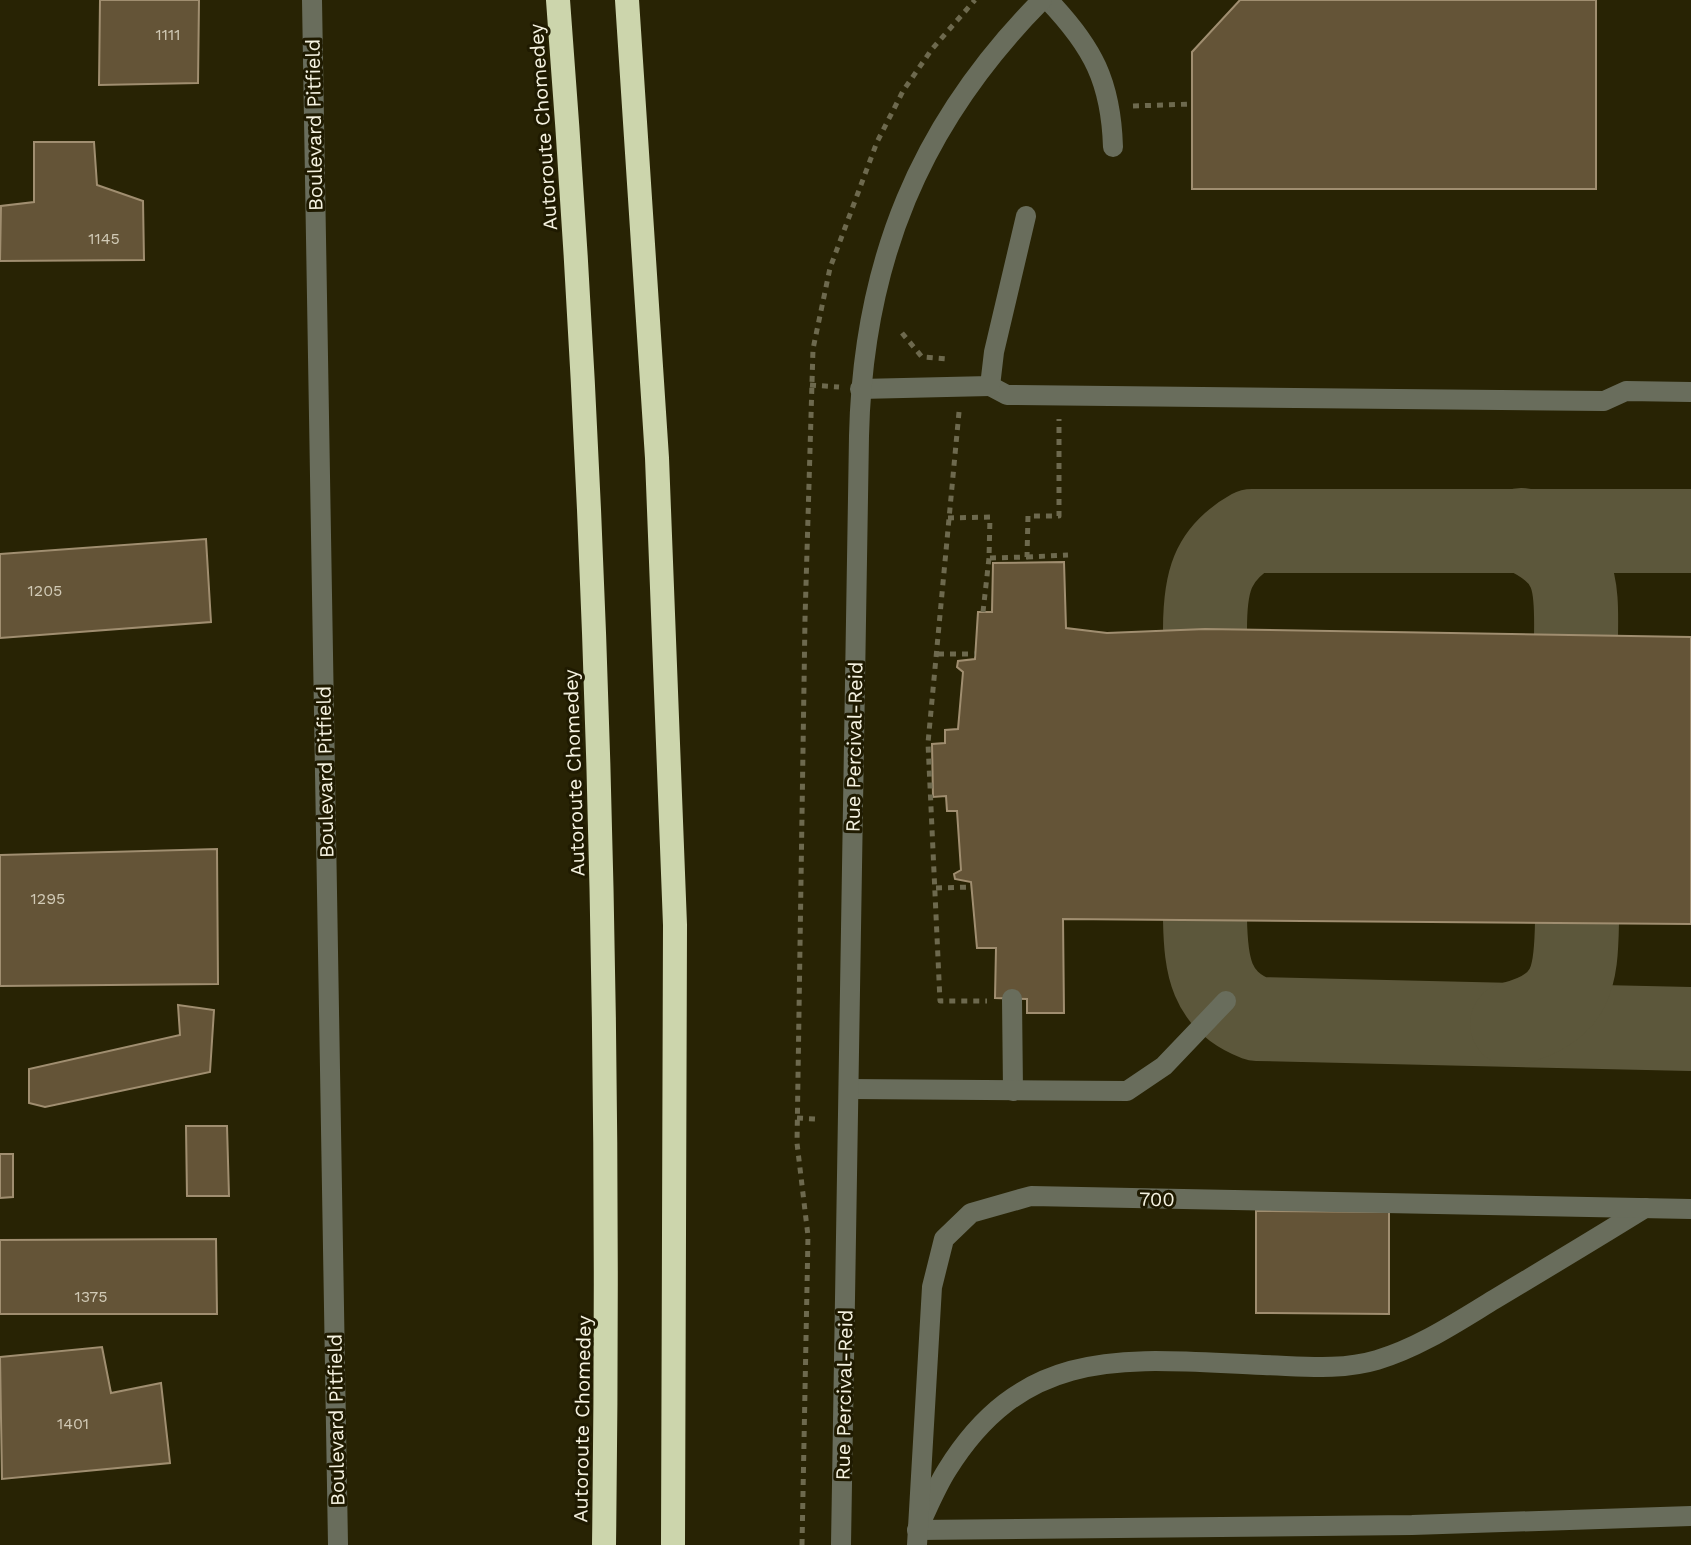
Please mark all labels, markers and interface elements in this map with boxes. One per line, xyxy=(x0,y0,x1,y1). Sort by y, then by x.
street label: Autoroute Chomedey xyxy=(524,22,562,231)
house number: 1111 xyxy=(156,25,180,44)
street label: Boulevard Pitfield xyxy=(300,39,328,211)
house number: 1145 xyxy=(88,229,120,248)
house number: 1205 xyxy=(28,581,62,600)
street label: Rue Percival-Reid xyxy=(841,661,867,833)
street label: Autoroute Chomedey xyxy=(558,668,590,877)
street label: Boulevard Pitfield xyxy=(311,686,339,858)
house number: 1295 xyxy=(31,889,65,908)
street label: 700 xyxy=(1139,1187,1175,1211)
house number: 1375 xyxy=(74,1287,108,1306)
street label: Rue Percival-Reid xyxy=(831,1309,857,1481)
street label: Autoroute Chomedey xyxy=(568,1314,596,1523)
street label: Boulevard Pitfield xyxy=(322,1334,350,1506)
house number: 1401 xyxy=(57,1414,89,1433)

